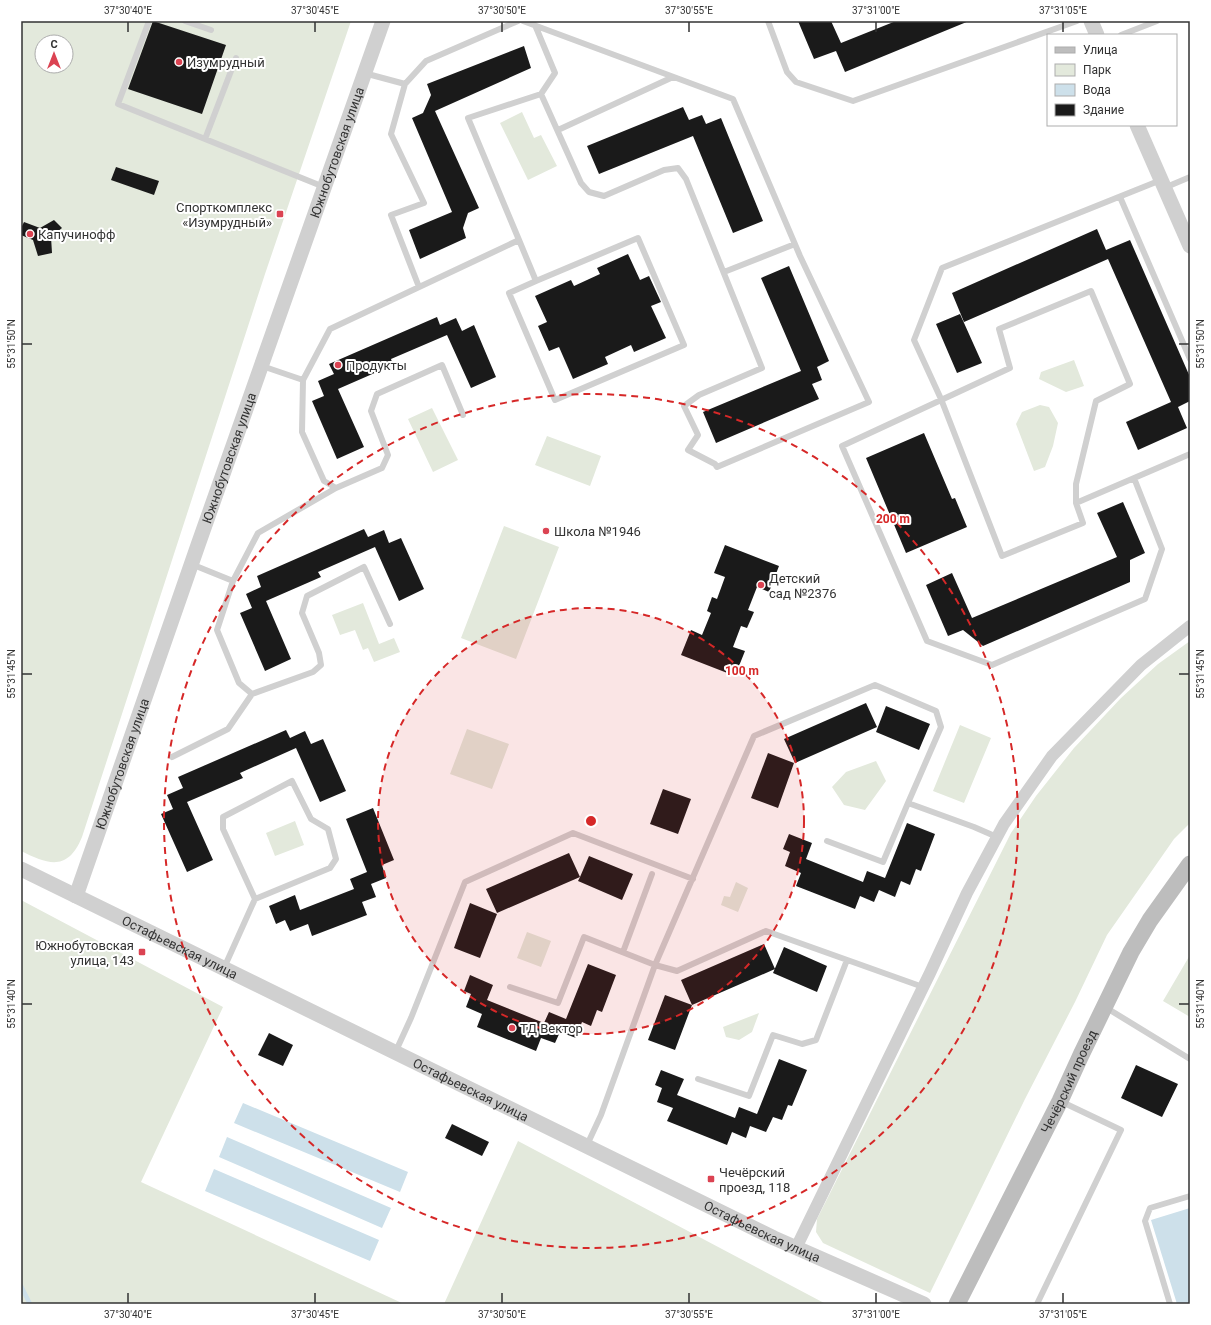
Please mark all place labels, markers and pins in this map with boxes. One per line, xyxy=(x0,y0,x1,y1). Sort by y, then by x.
place label: Изумрудный xyxy=(187,55,265,70)
marker: Изумрудный xyxy=(174,57,184,67)
place label: Спорткомплекс «Изумрудный» xyxy=(176,200,272,230)
marker: Спорткомплекс «Изумрудный» xyxy=(275,209,285,219)
place label: Капучинофф xyxy=(38,227,115,242)
marker: Капучинофф xyxy=(25,229,35,239)
place label: Продукты xyxy=(346,358,407,373)
marker: Продукты xyxy=(333,360,343,370)
place label: Школа №1946 xyxy=(554,524,641,539)
marker: Школа №1946 xyxy=(541,526,551,536)
place label: Детский сад №2376 xyxy=(769,571,837,601)
marker: Детский сад №2376 xyxy=(756,580,766,590)
centre of rings xyxy=(584,814,598,828)
place label: Южнобутовская улица, 143 xyxy=(35,938,134,968)
marker: Южнобутовская улица, 143 xyxy=(137,947,147,957)
place label: ТД Вектор xyxy=(520,1021,583,1036)
marker: ТД Вектор xyxy=(507,1023,517,1033)
place label: Чечёрский проезд, 118 xyxy=(719,1165,790,1195)
marker: Чечёрский проезд, 118 xyxy=(706,1174,716,1184)

